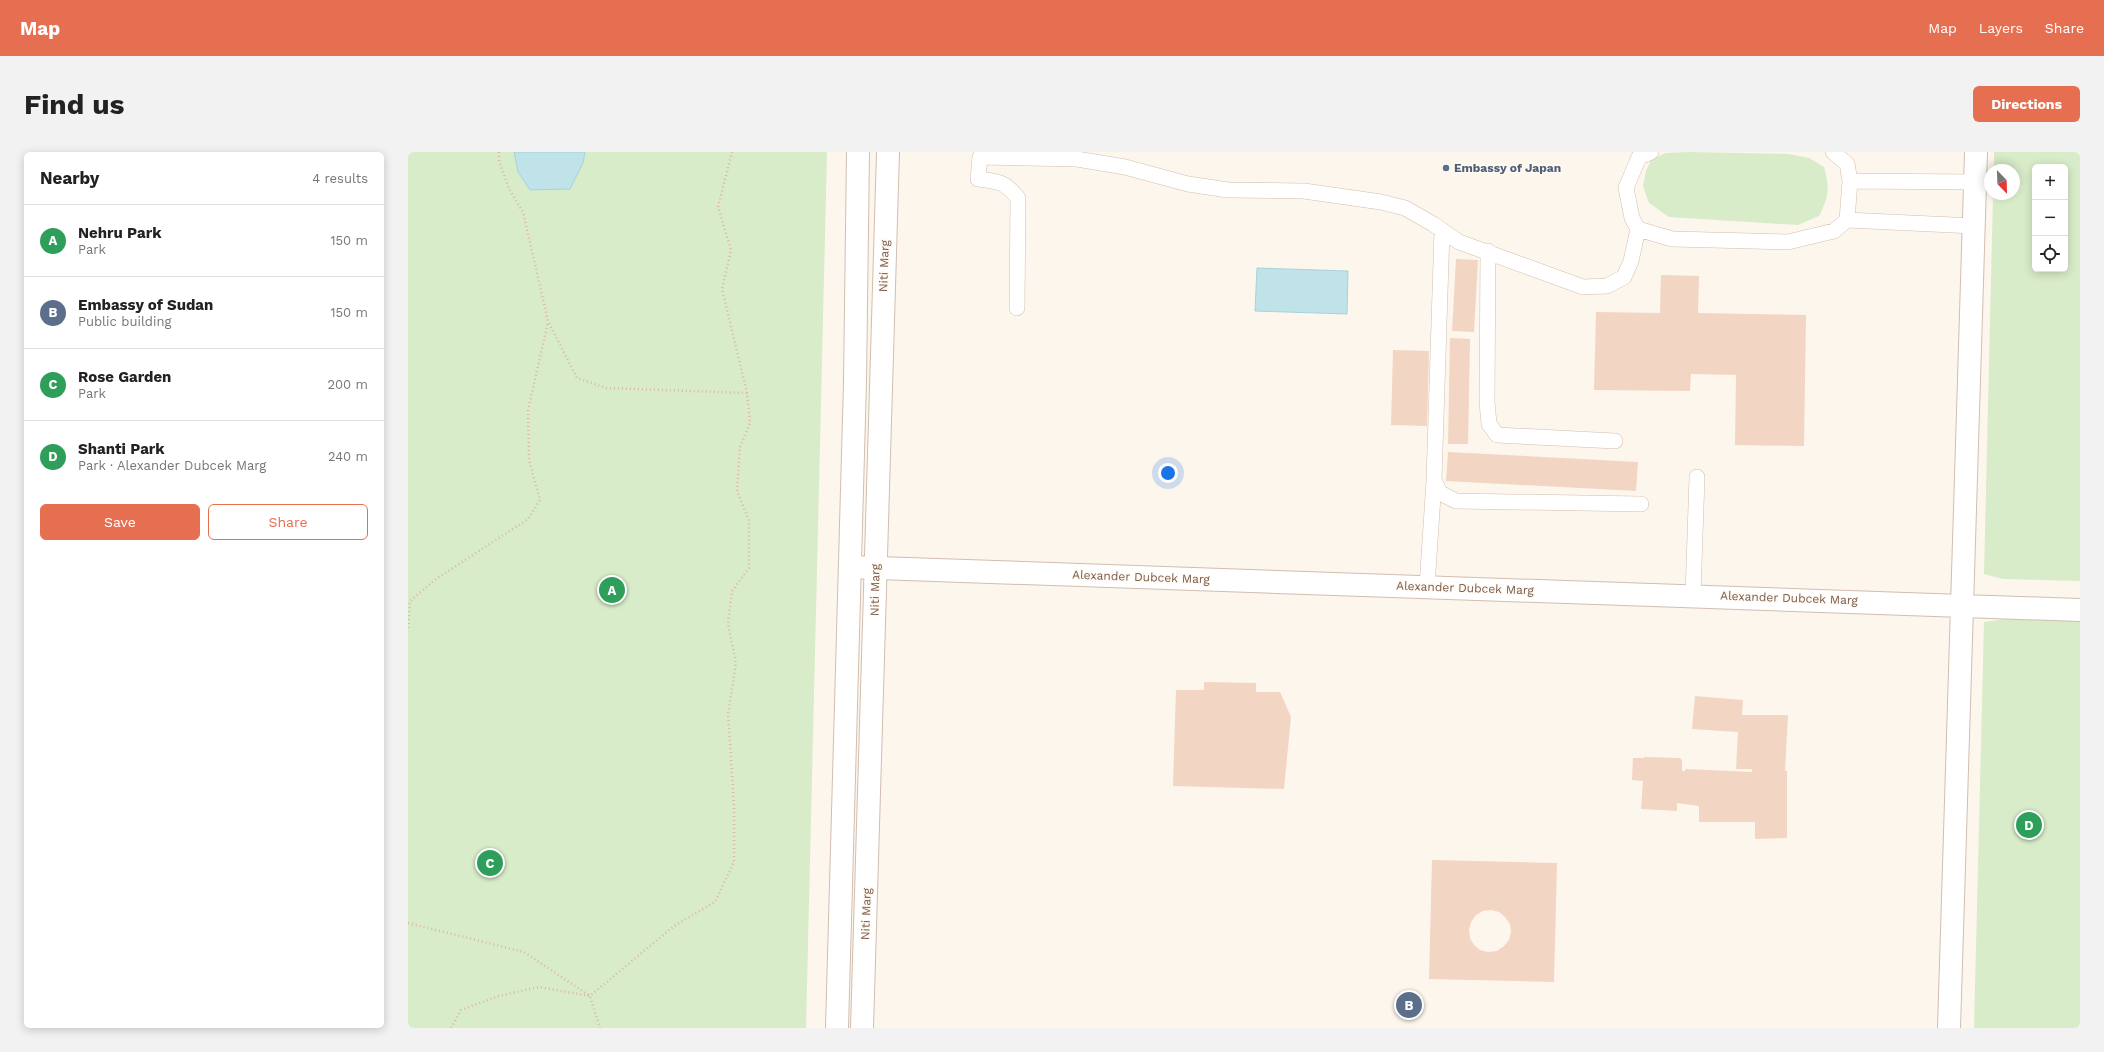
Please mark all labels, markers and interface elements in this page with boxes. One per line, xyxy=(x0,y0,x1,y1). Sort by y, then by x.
text: Map xyxy=(20,17,60,40)
text: Map xyxy=(1928,20,1957,36)
text: Layers xyxy=(1979,20,2023,36)
text: Share xyxy=(2045,20,2084,36)
button: Directions xyxy=(1973,86,2080,122)
text: Find us xyxy=(24,88,124,121)
place label: Embassy of Japan xyxy=(1454,161,1561,175)
marker: Embassy of Japan xyxy=(1441,163,1451,173)
north arrow xyxy=(1984,164,2020,200)
map controls xyxy=(2032,164,2068,272)
button: + xyxy=(2032,164,2068,200)
text: Nearby xyxy=(40,168,99,188)
text: 4 results xyxy=(312,171,368,186)
button: − xyxy=(2032,200,2068,236)
text: Nehru Park xyxy=(78,224,162,242)
text: A xyxy=(49,233,57,248)
text: 150 m xyxy=(330,233,368,248)
button: locate xyxy=(2032,236,2068,272)
street label: Niti Marg xyxy=(876,239,892,292)
text: Park xyxy=(78,242,106,257)
text: Embassy of Sudan xyxy=(78,296,213,314)
text: B xyxy=(49,305,57,320)
text: 150 m xyxy=(330,305,368,320)
text: Public building xyxy=(78,314,171,329)
text: Rose Garden xyxy=(78,368,171,386)
text: C xyxy=(49,377,57,392)
text: 200 m xyxy=(327,377,368,392)
text: Park xyxy=(78,386,106,401)
text: Shanti Park xyxy=(78,440,165,458)
text: D xyxy=(48,449,58,464)
text: 240 m xyxy=(328,449,368,464)
text: Park · Alexander Dubcek Marg xyxy=(78,458,266,473)
your location xyxy=(1158,463,1178,483)
button: Save xyxy=(40,504,200,540)
button: Share xyxy=(208,504,368,540)
street label: Niti Marg xyxy=(868,563,882,616)
street label: Alexander Dubcek Marg xyxy=(1072,568,1211,586)
pin: A xyxy=(599,575,625,605)
street label: Alexander Dubcek Marg xyxy=(1396,579,1535,597)
street label: Alexander Dubcek Marg xyxy=(1720,589,1859,607)
pin: D xyxy=(2016,810,2042,840)
pin: C xyxy=(477,848,503,878)
street label: Niti Marg xyxy=(858,887,874,940)
pin: B xyxy=(1396,990,1422,1020)

